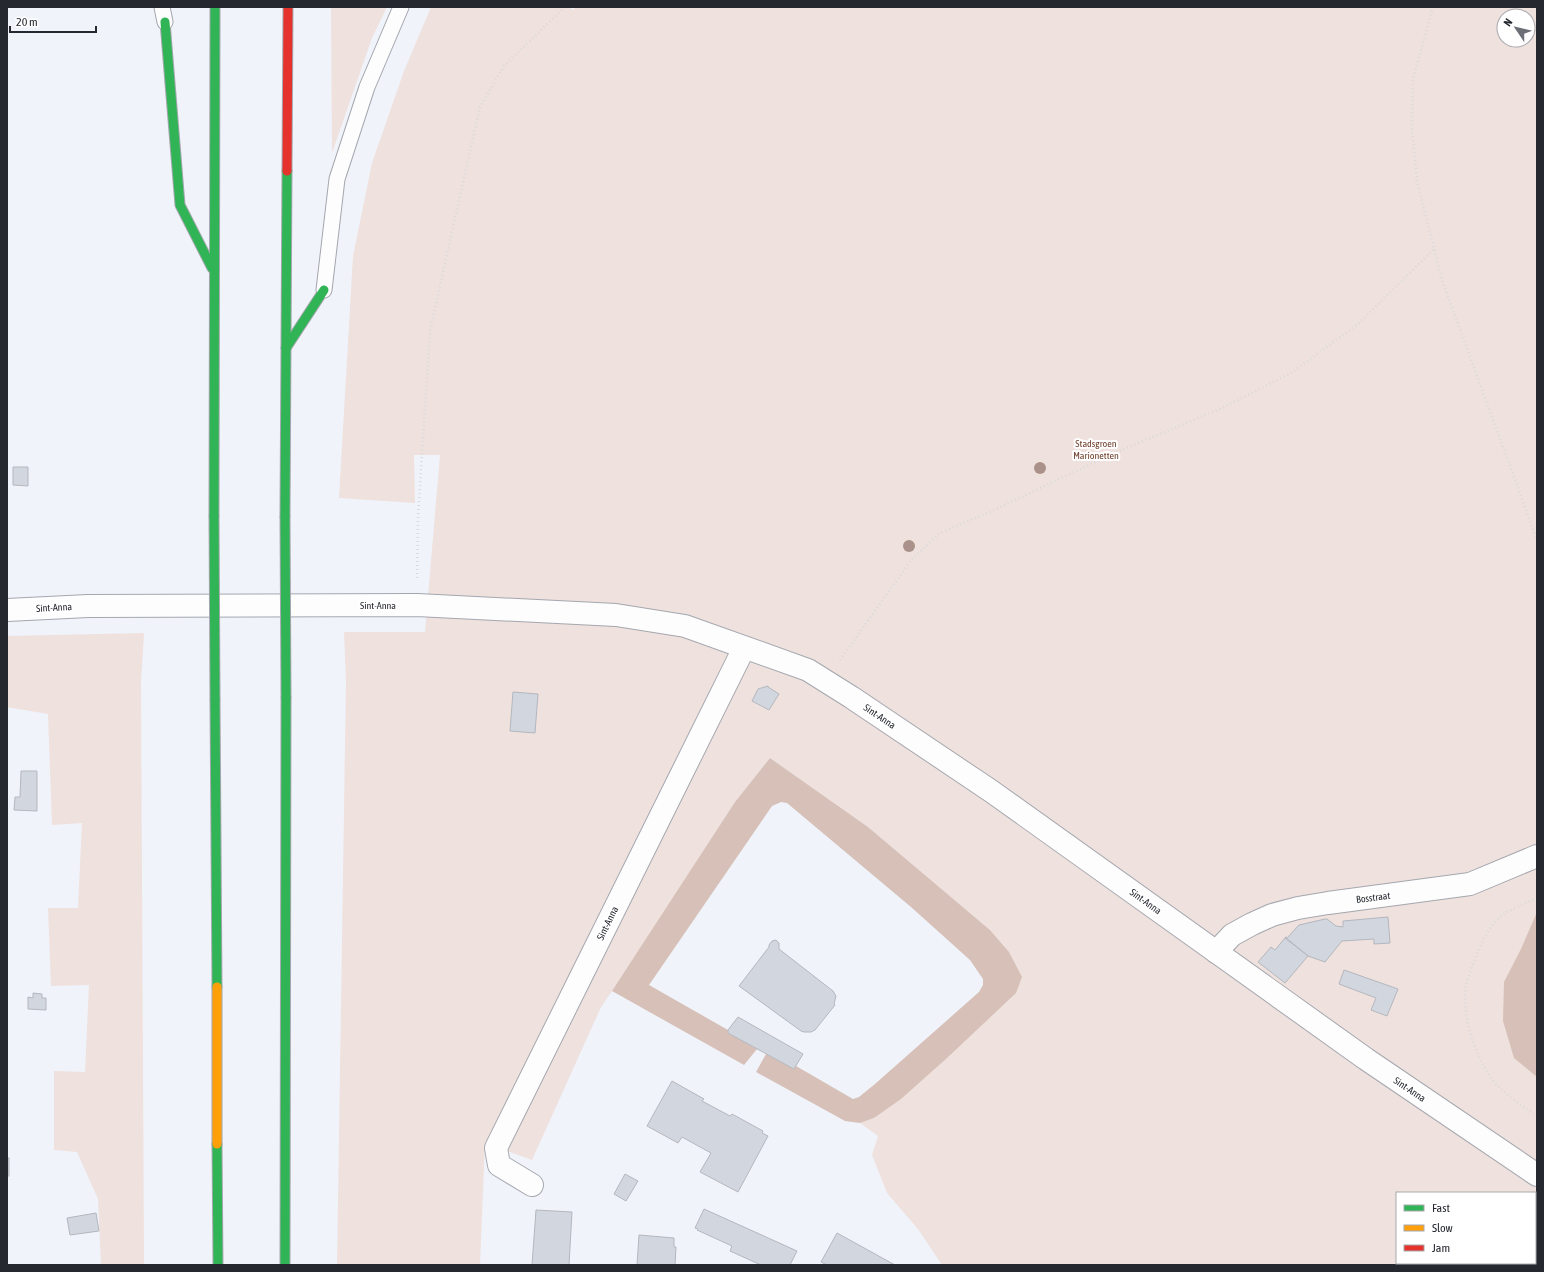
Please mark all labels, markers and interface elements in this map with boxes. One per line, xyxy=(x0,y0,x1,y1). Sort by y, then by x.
scale bar xyxy=(10,8,96,34)
north arrow xyxy=(1496,8,1536,48)
text: 20 m xyxy=(16,15,38,29)
text: N xyxy=(1501,16,1515,28)
park label: Stadsgroen Marionetten xyxy=(1073,438,1119,461)
street label: Sint-Anna xyxy=(360,600,396,611)
street label: Sint-Anna xyxy=(36,601,73,614)
street label: Sint-Anna xyxy=(862,702,898,731)
street label: Sint-Anna xyxy=(1128,886,1164,917)
street label: Bosstraat xyxy=(1355,890,1391,905)
street label: Sint-Anna xyxy=(595,904,620,942)
street label: Sint-Anna xyxy=(1392,1075,1428,1104)
legend xyxy=(1396,1192,1536,1264)
text: Fast xyxy=(1432,1201,1450,1215)
text: Slow xyxy=(1432,1221,1453,1235)
text: Jam xyxy=(1432,1241,1450,1255)

